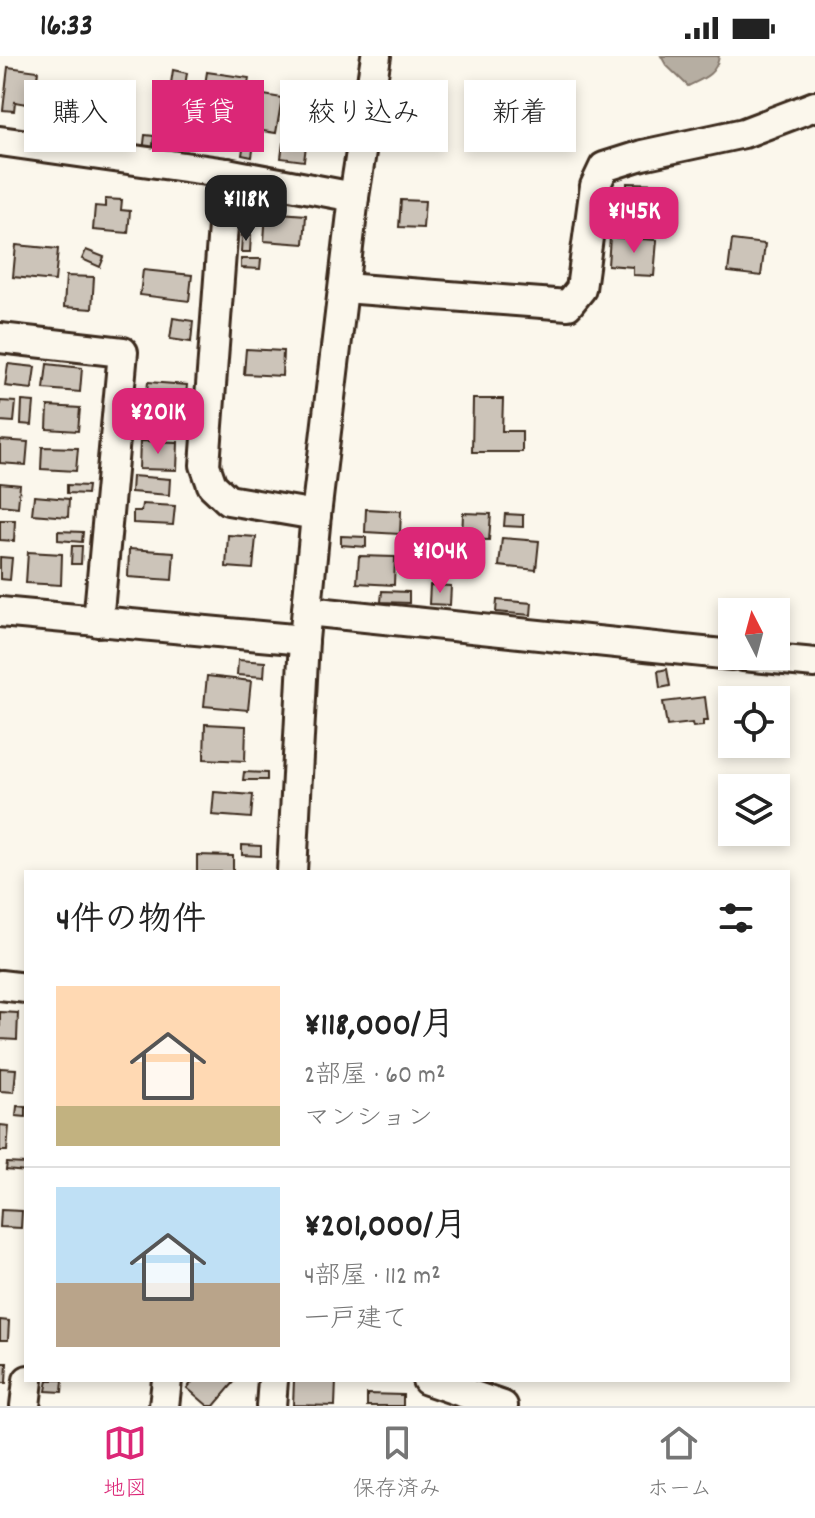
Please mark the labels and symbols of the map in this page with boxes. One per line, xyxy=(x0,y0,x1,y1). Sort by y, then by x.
pin: ¥118K xyxy=(190,175,302,243)
pin: ¥145K xyxy=(578,187,690,255)
pin: ¥201K xyxy=(102,388,214,456)
pin: ¥104K xyxy=(384,527,496,595)
north arrow xyxy=(718,598,790,670)

